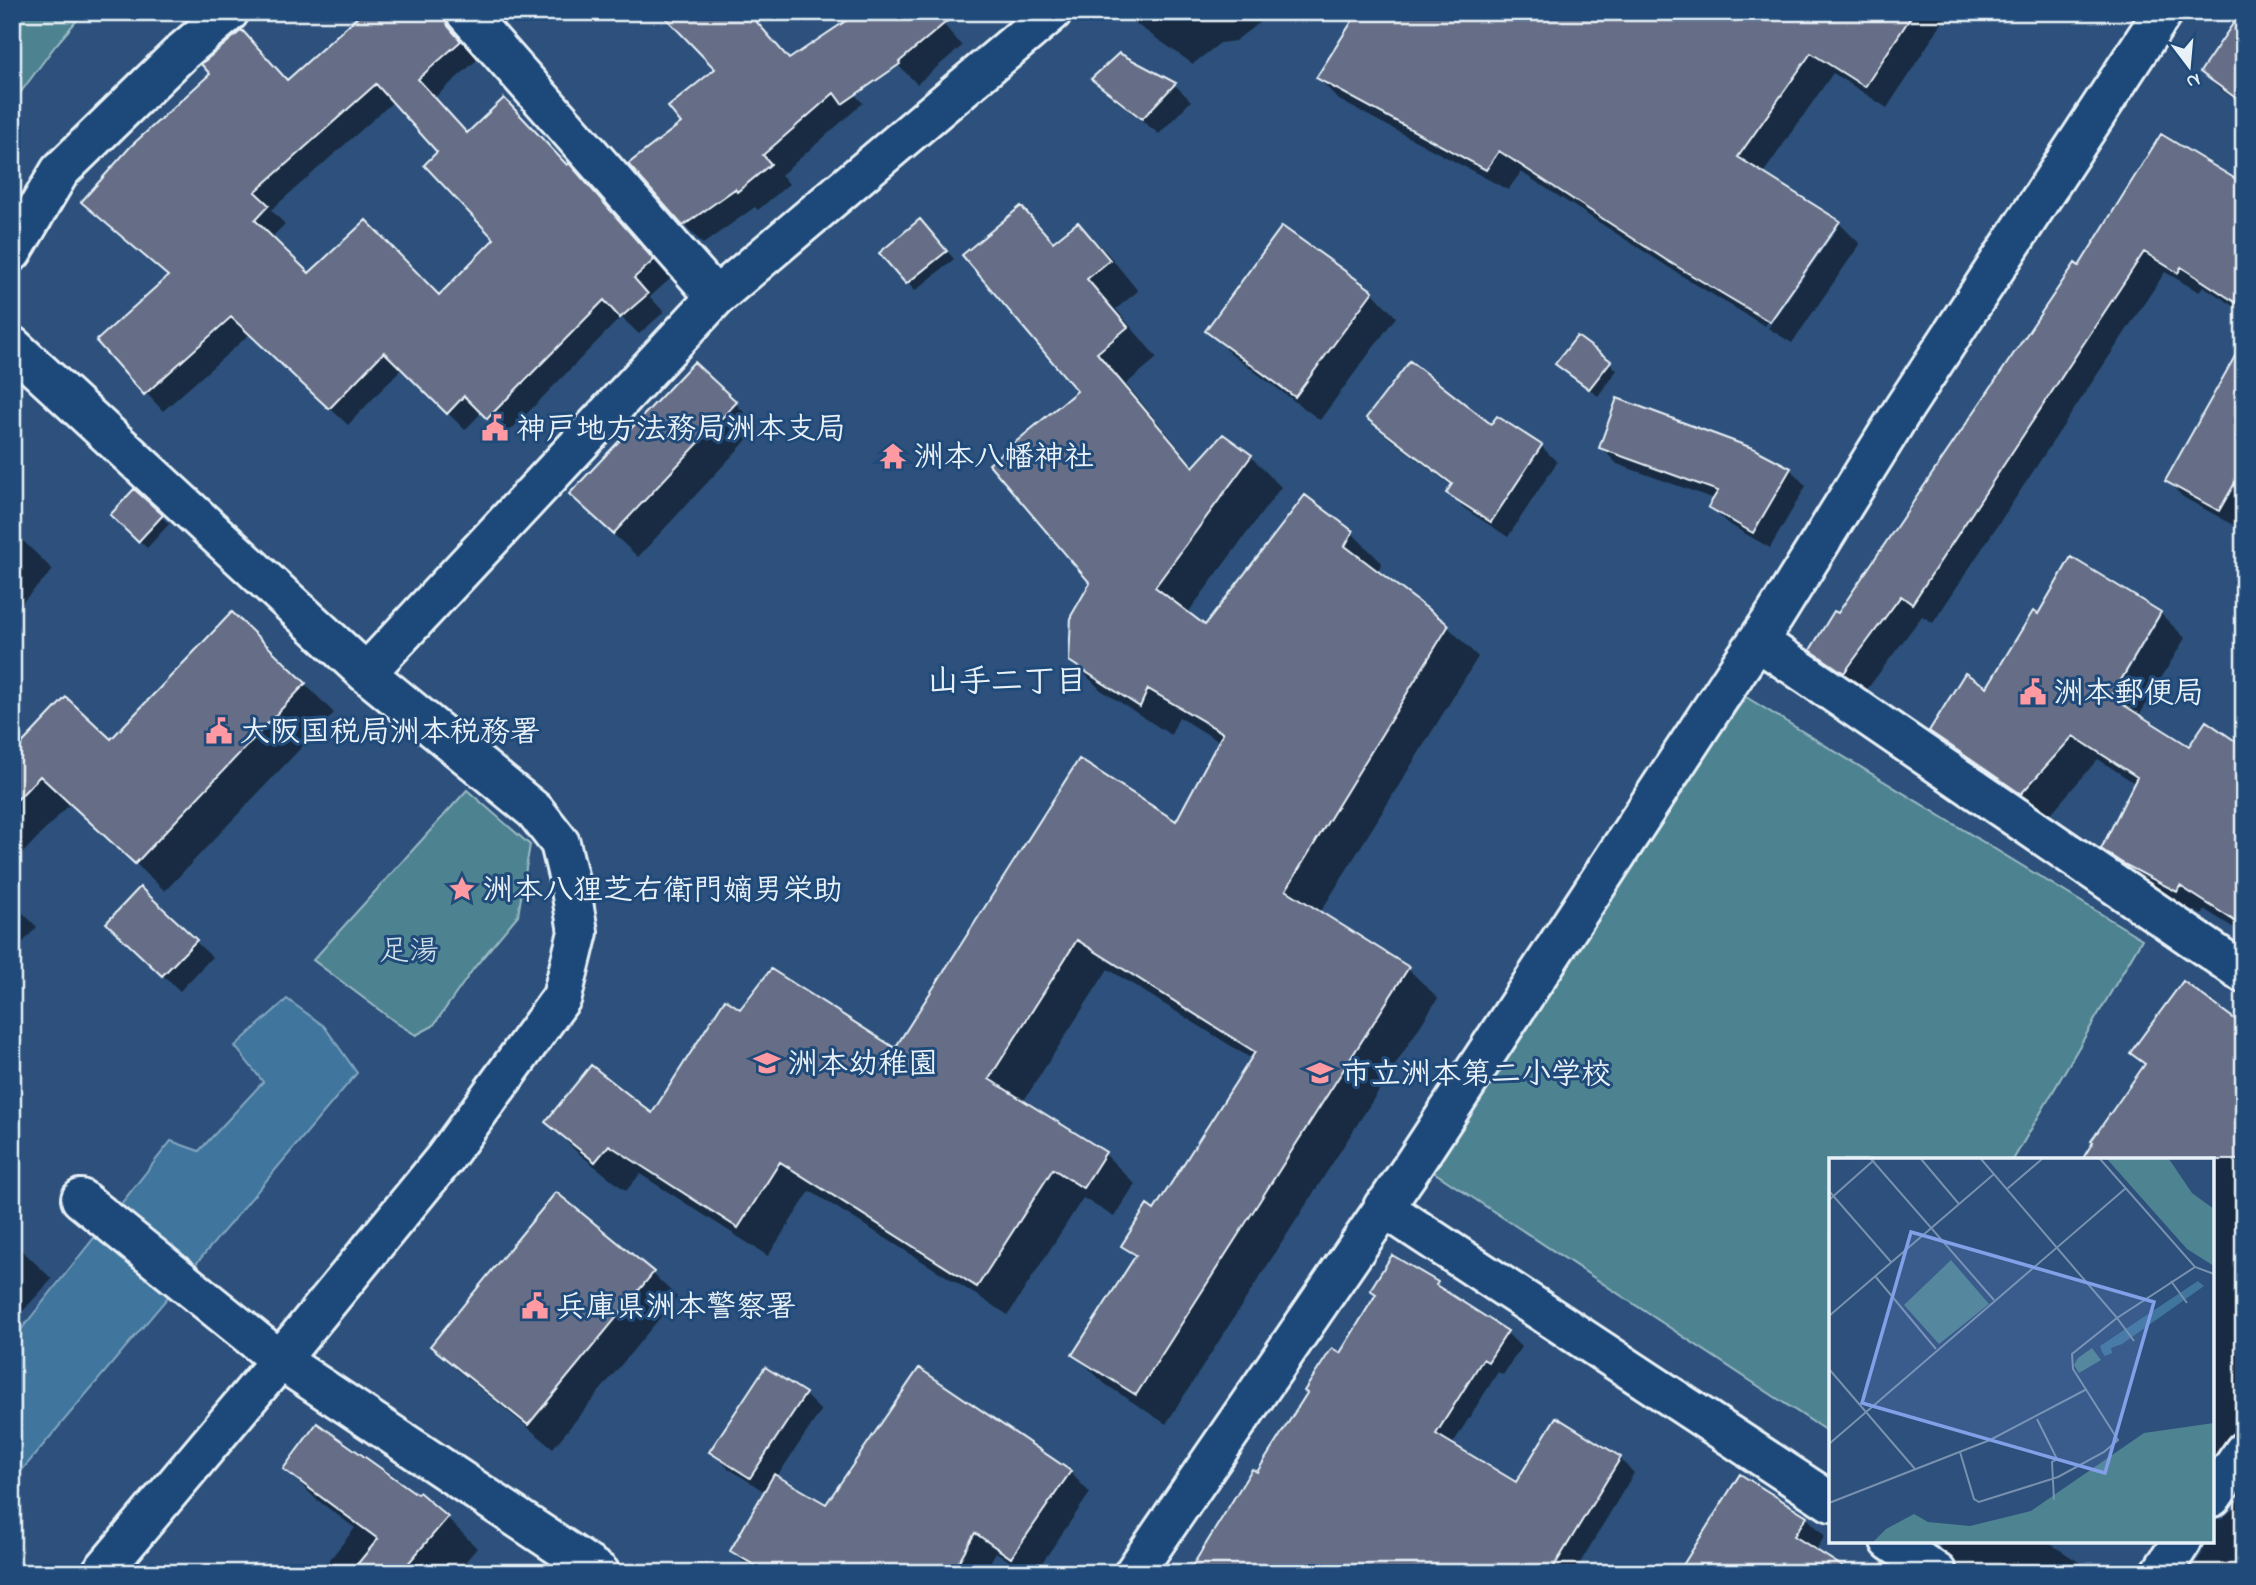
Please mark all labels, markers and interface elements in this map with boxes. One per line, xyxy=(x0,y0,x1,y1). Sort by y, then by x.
north arrow xyxy=(2154,32,2224,102)
text: N xyxy=(2183,65,2203,95)
place label: 神戸地方法務局洲本支局 xyxy=(516,409,846,453)
public building icon: 神戸地方法務局洲本支局 xyxy=(480,413,510,443)
place label: 洲本八幡神社 xyxy=(914,437,1094,481)
temple icon: 洲本八幡神社 xyxy=(878,441,908,471)
district label: 山手二丁目 xyxy=(927,660,1087,707)
place label: 洲本郵便局 xyxy=(2054,673,2204,717)
public building icon: 洲本郵便局 xyxy=(2018,677,2048,707)
place label: 大阪国税局洲本税務署 xyxy=(240,712,540,756)
public building icon: 大阪国税局洲本税務署 xyxy=(204,716,234,746)
place label: 洲本八狸芝右衛門嫡男栄助 xyxy=(483,870,843,914)
place icon: 洲本八狸芝右衛門嫡男栄助 xyxy=(447,874,477,904)
park label: 足湯 xyxy=(379,931,439,975)
place label: 洲本幼稚園 xyxy=(788,1044,938,1088)
school or university icon: 洲本幼稚園 xyxy=(752,1048,782,1078)
place label: 市立洲本第二小学校 xyxy=(1341,1054,1611,1098)
school or university icon: 市立洲本第二小学校 xyxy=(1305,1058,1335,1088)
inset map xyxy=(1829,1158,2214,1543)
place label: 兵庫県洲本警察署 xyxy=(556,1287,796,1331)
public building icon: 兵庫県洲本警察署 xyxy=(520,1291,550,1321)

